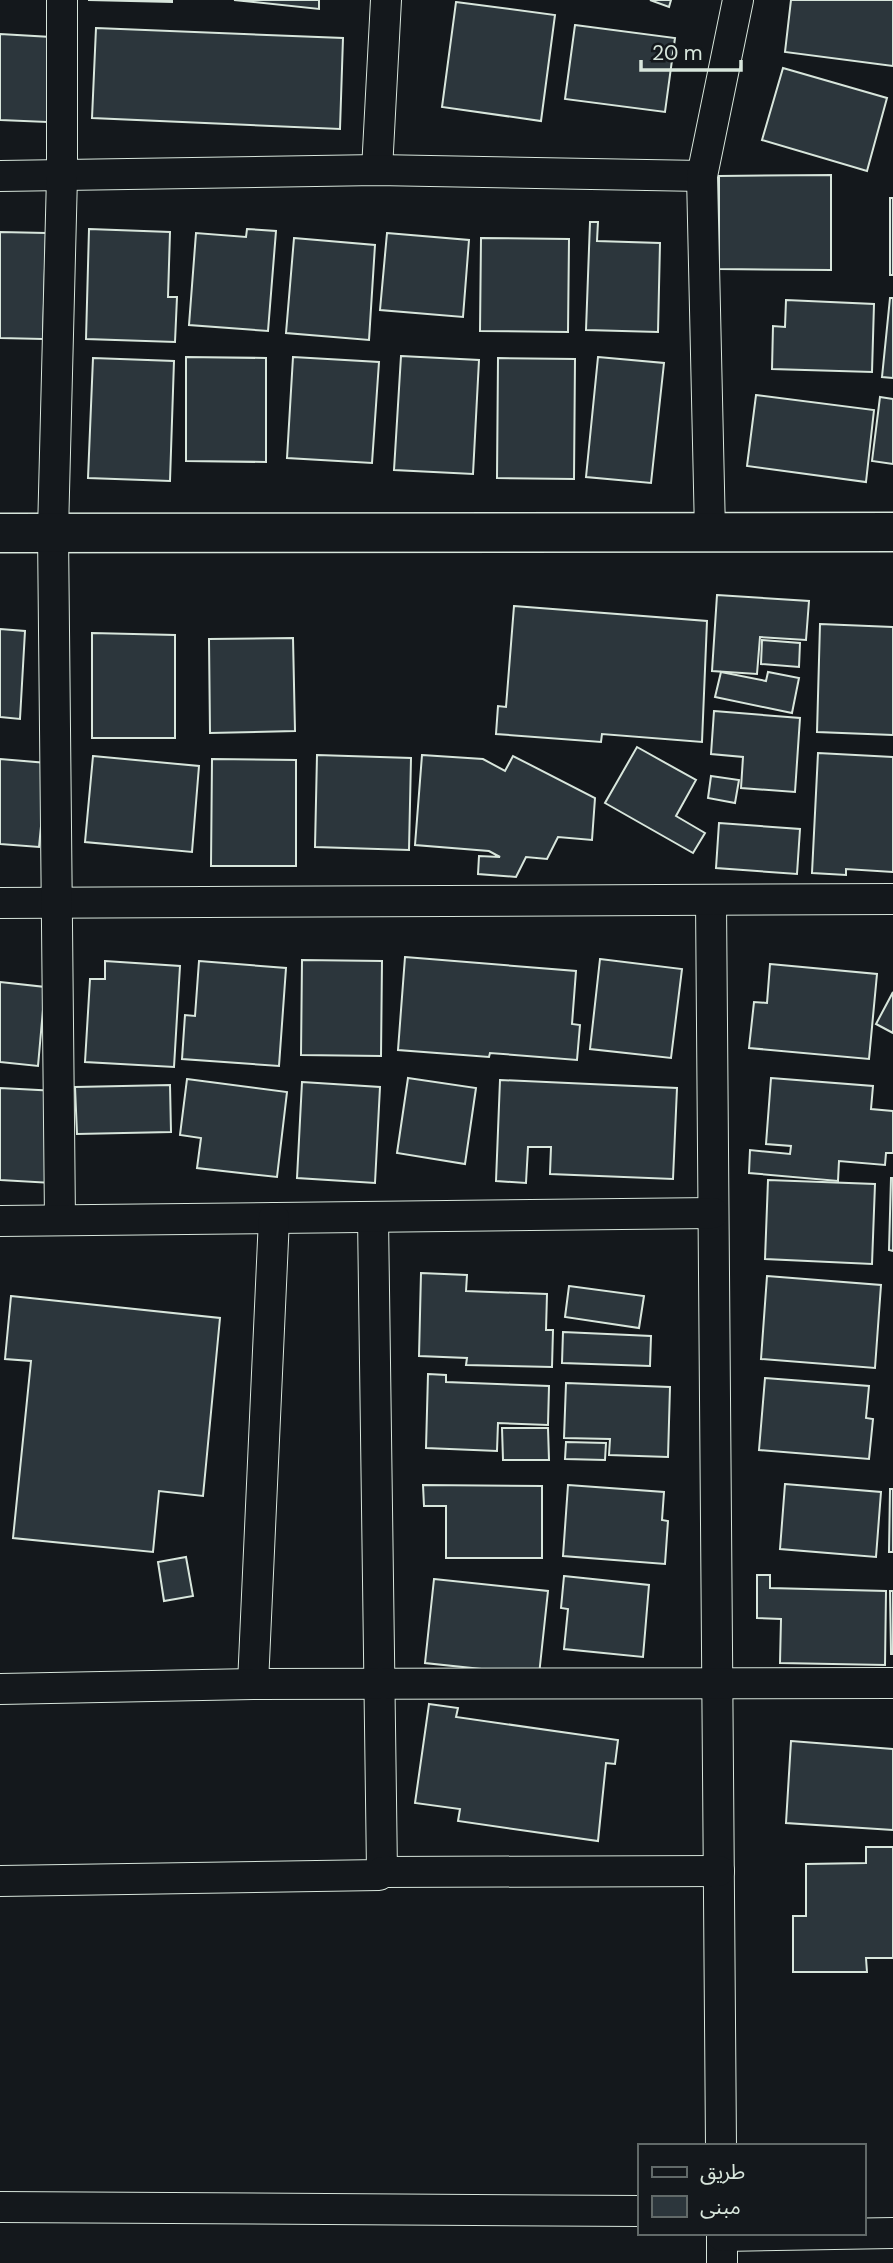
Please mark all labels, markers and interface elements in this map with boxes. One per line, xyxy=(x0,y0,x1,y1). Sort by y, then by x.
scale bar xyxy=(641,28,741,72)
text: 20 m xyxy=(652,39,703,67)
legend xyxy=(638,2144,865,2235)
text: طريق xyxy=(700,2158,745,2186)
text: مبنى xyxy=(700,2193,741,2221)

